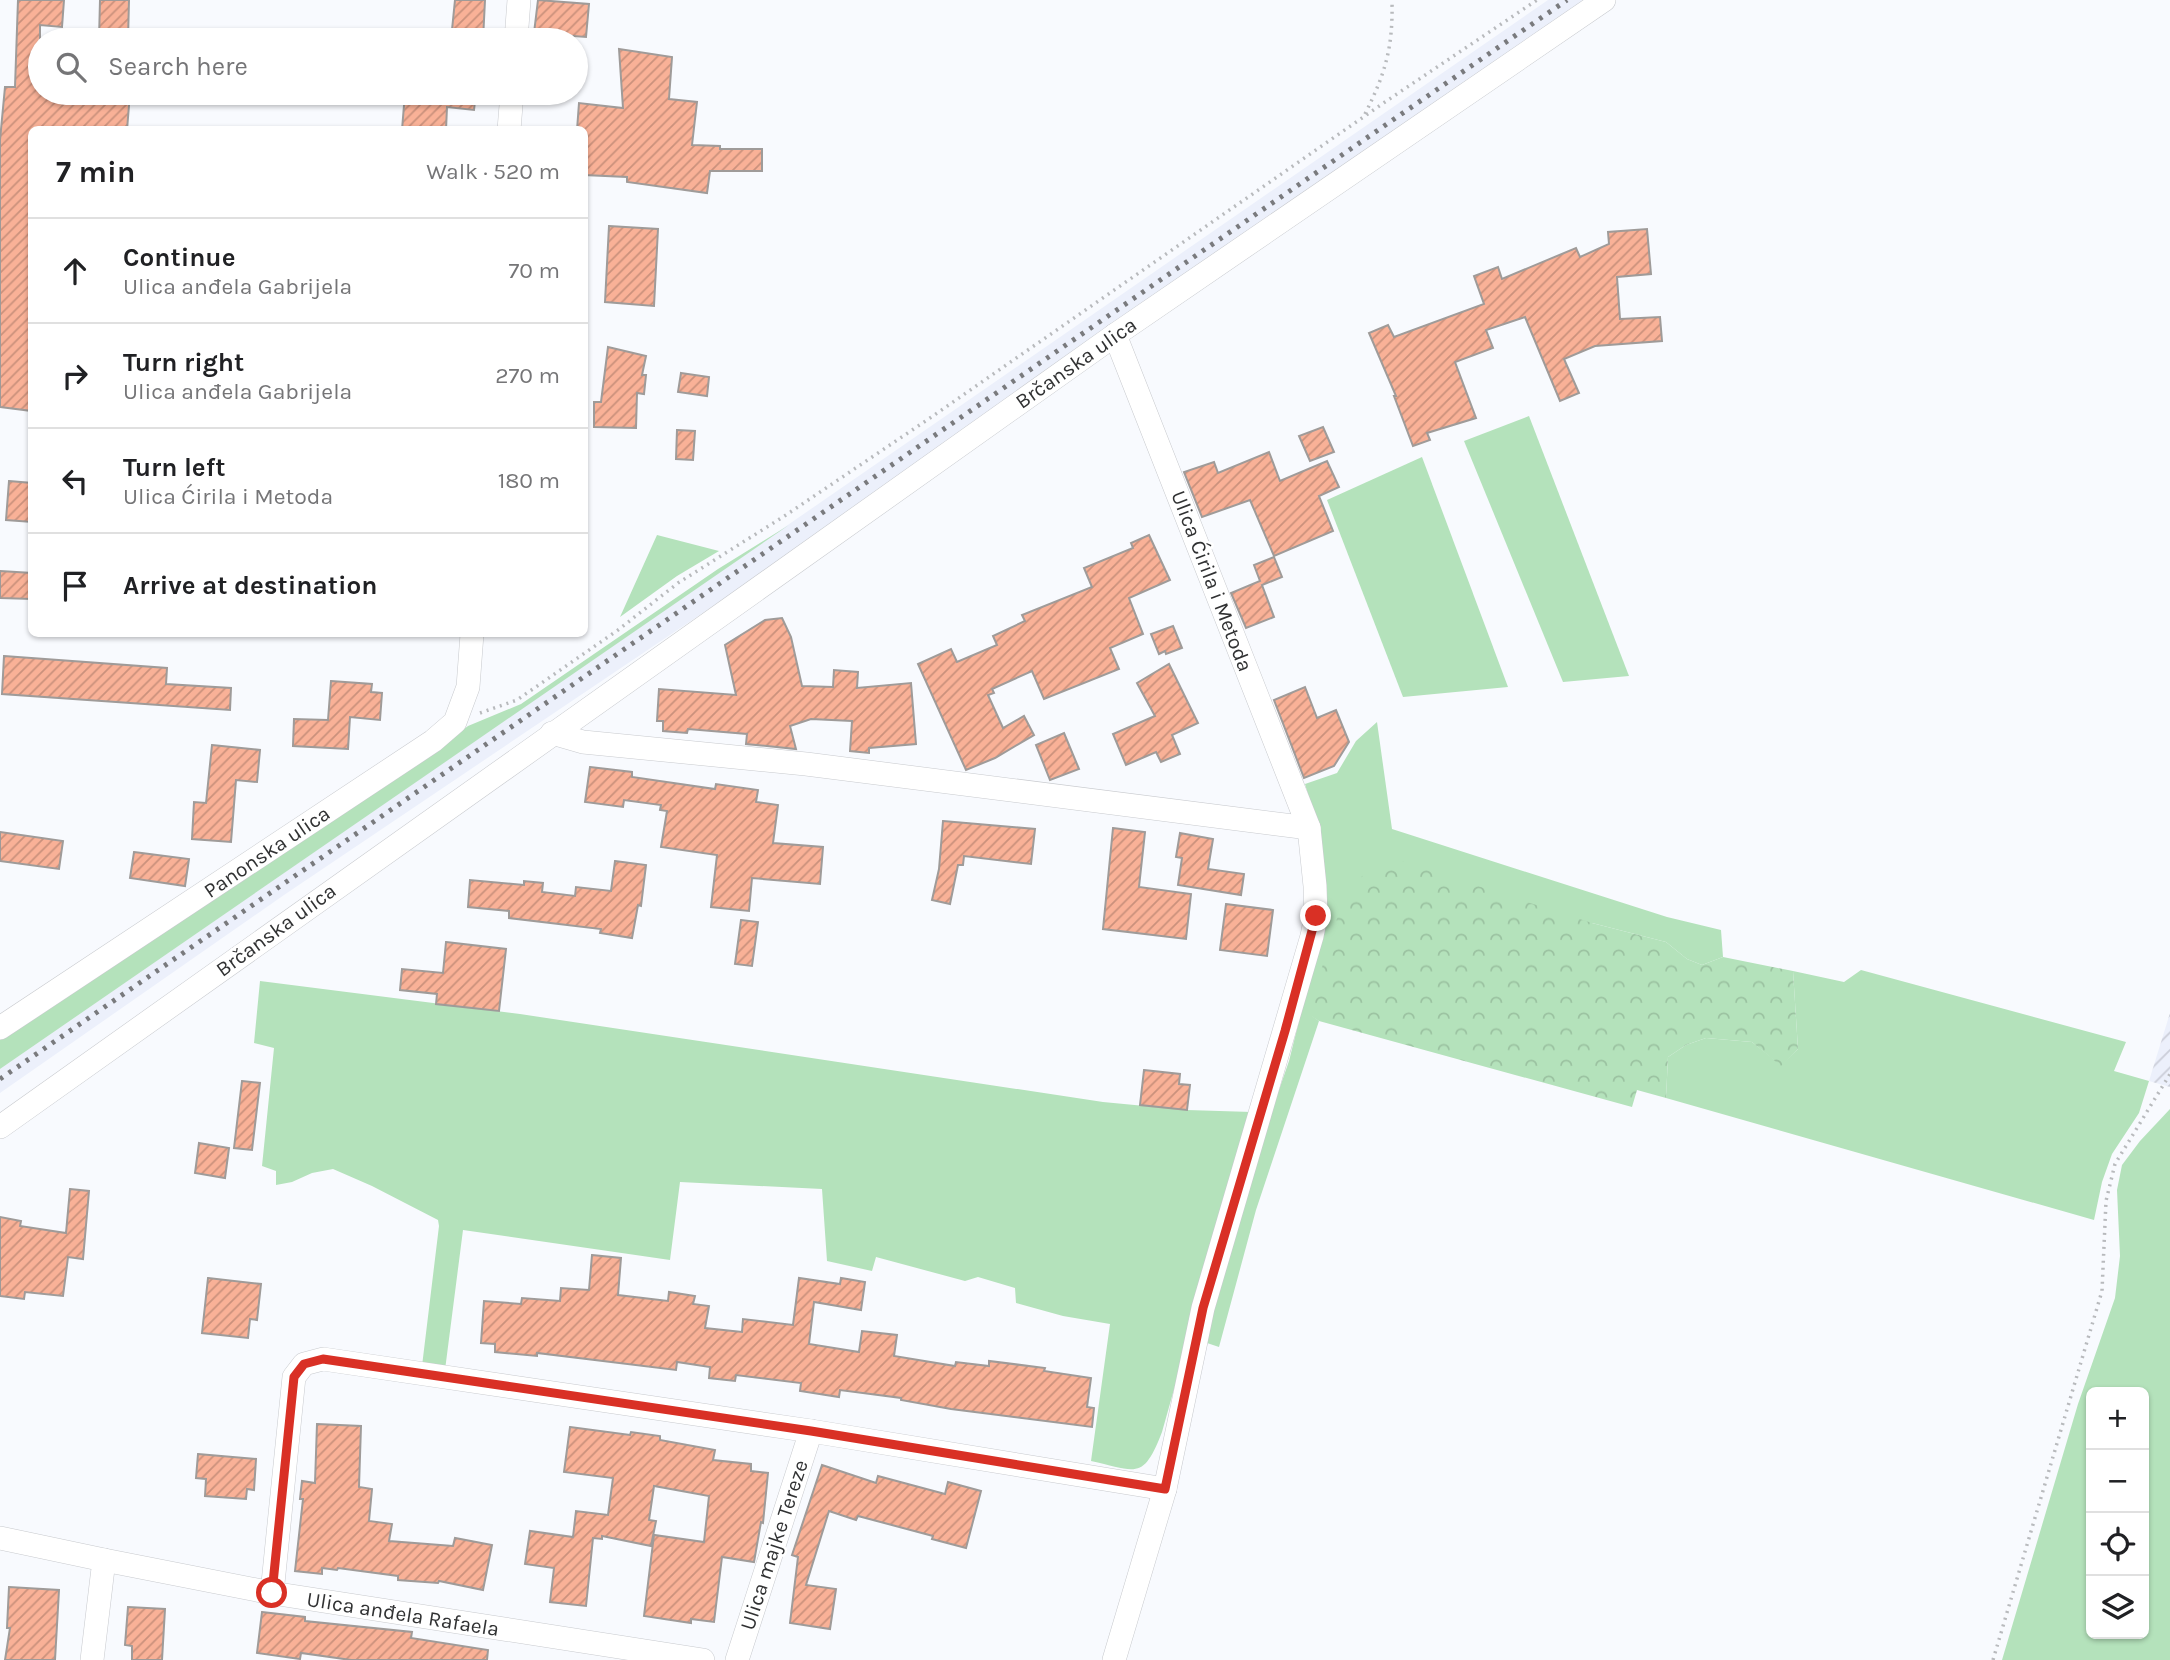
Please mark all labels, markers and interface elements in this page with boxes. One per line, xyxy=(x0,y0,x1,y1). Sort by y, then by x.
search box xyxy=(28,28,588,105)
icon: search xyxy=(52,48,90,86)
text: Search here xyxy=(108,51,248,82)
text: 7 min xyxy=(56,154,136,190)
text: Walk · 520 m xyxy=(426,158,560,185)
text: Continue xyxy=(123,242,235,273)
icon: ahead xyxy=(56,252,94,290)
text: 70 m xyxy=(509,257,560,284)
text: Ulica anđela Gabrijela xyxy=(123,273,352,300)
street label: Brčanska ulica xyxy=(1011,312,1141,414)
text: Turn right xyxy=(123,347,244,378)
icon: right xyxy=(56,357,94,395)
text: 270 m xyxy=(495,362,560,389)
text: Ulica anđela Gabrijela xyxy=(123,378,352,405)
text: Turn left xyxy=(123,452,225,483)
icon: left xyxy=(56,462,94,500)
text: 180 m xyxy=(498,467,560,494)
text: Ulica Ćirila i Metoda xyxy=(123,483,333,510)
street label: Ulica Ćirila i Metoda xyxy=(1166,487,1258,675)
icon: arrive xyxy=(56,567,94,605)
text: Arrive at destination xyxy=(123,570,377,601)
street label: Panonska ulica xyxy=(199,801,335,903)
street label: Brčanska ulica xyxy=(211,878,341,982)
route end xyxy=(1300,900,1331,931)
map controls xyxy=(2086,1387,2149,1639)
button: + xyxy=(2086,1387,2149,1450)
button: − xyxy=(2086,1450,2149,1513)
street label: Ulica majke Tereze xyxy=(735,1457,813,1633)
button: locate xyxy=(2086,1513,2149,1576)
button: layers xyxy=(2086,1576,2149,1639)
route start xyxy=(256,1577,287,1608)
street label: Ulica anđela Rafaela xyxy=(305,1587,501,1641)

